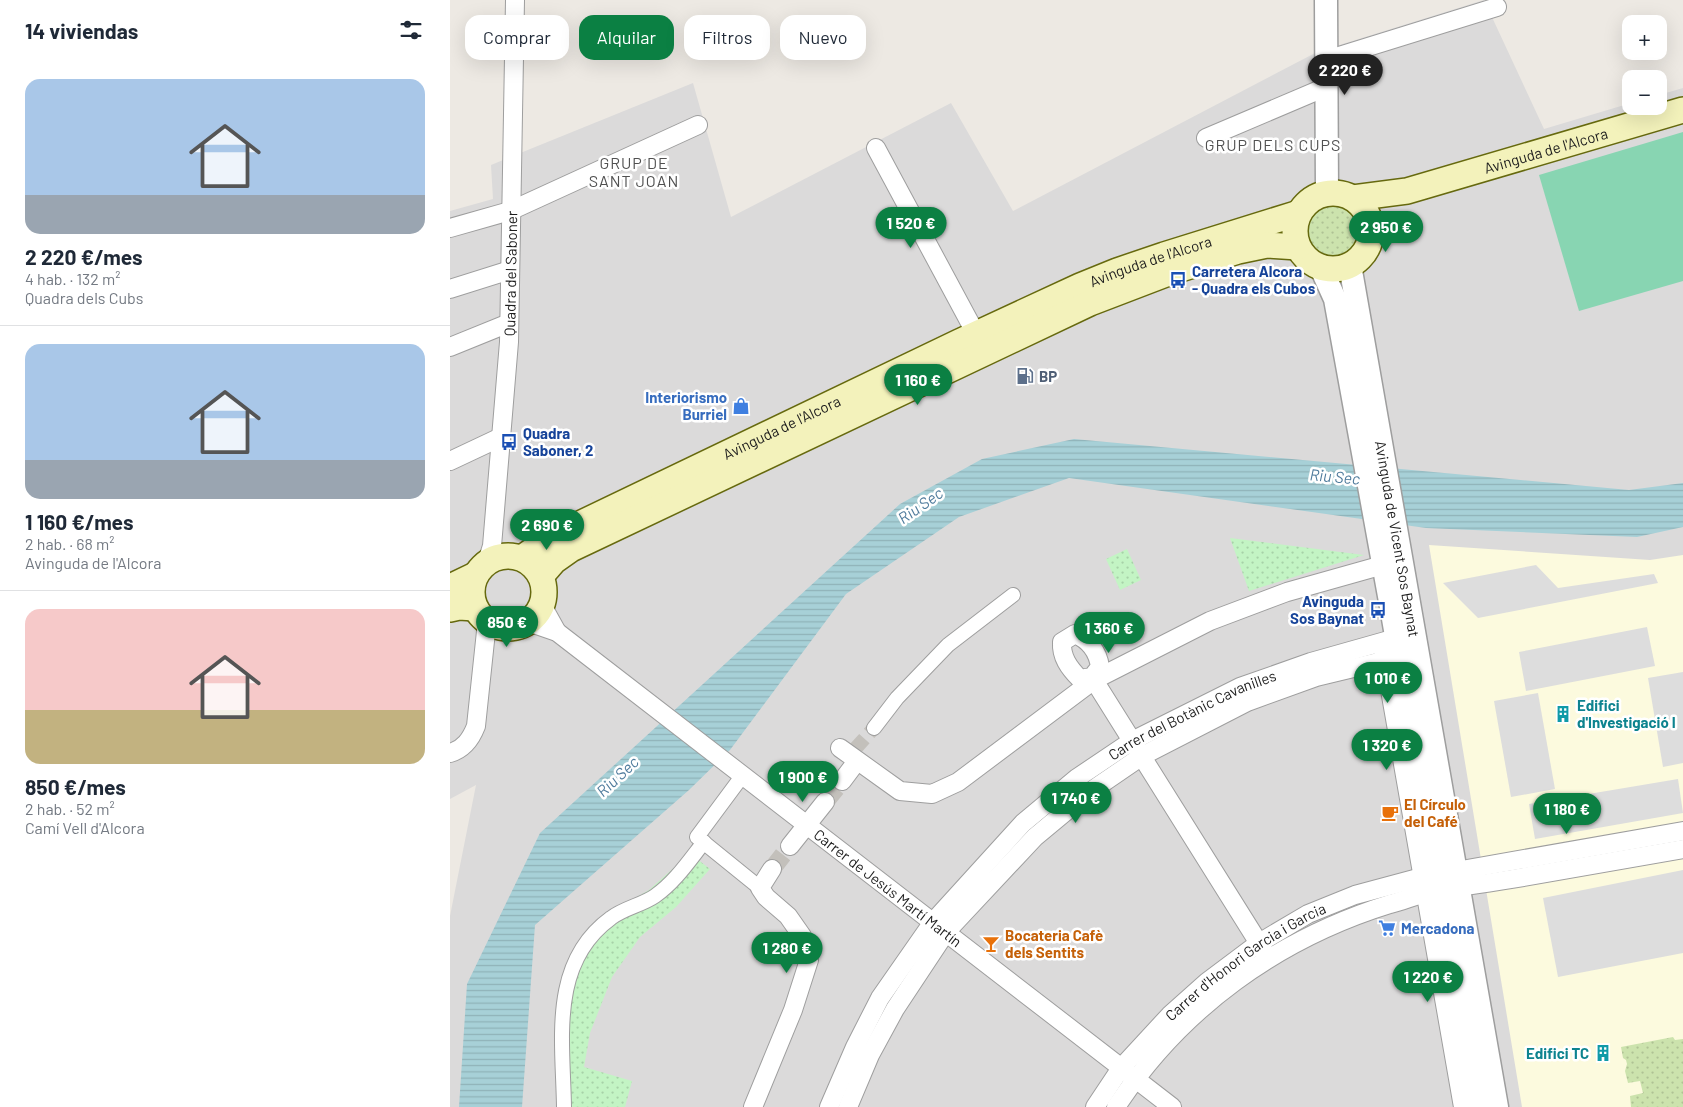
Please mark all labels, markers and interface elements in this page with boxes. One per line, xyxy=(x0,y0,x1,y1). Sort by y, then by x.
chip: Comprar xyxy=(465,15,569,60)
chip: Alquilar xyxy=(579,15,674,60)
chip: Filtros xyxy=(684,15,770,60)
chip: Nuevo xyxy=(780,15,866,60)
map controls xyxy=(1622,15,1667,115)
button: + xyxy=(1622,15,1667,60)
icon: filters xyxy=(397,16,425,44)
text: 14 viviendas xyxy=(25,18,138,43)
pin: 2 220 € xyxy=(1299,54,1391,96)
text: 2 220 € xyxy=(1319,60,1371,79)
button: − xyxy=(1622,70,1667,115)
icon: home xyxy=(180,111,270,201)
street label: Avinguda de l'Alcora xyxy=(1482,124,1610,177)
district label: GRUP DELS CUPS xyxy=(1205,135,1341,154)
district label: GRUP DE SANT JOAN xyxy=(589,153,679,190)
pin: 1 520 € xyxy=(865,206,957,249)
street label: Quadra del Saboner xyxy=(500,210,520,336)
pin: 2 950 € xyxy=(1340,210,1432,253)
text: 1 520 € xyxy=(887,213,935,232)
text: 2 950 € xyxy=(1360,217,1412,236)
street label: Avinguda de l'Alcora xyxy=(1087,232,1214,290)
text: 2 220 €/mes xyxy=(25,244,143,269)
place label: Carretera Alcora - Quadra els Cubos xyxy=(1192,262,1316,297)
text: 4 hab. · 132 m² xyxy=(25,269,121,288)
bus stop icon: Carretera Alcora - Quadra els Cubos xyxy=(1168,270,1188,290)
text: Quadra dels Cubs xyxy=(25,288,143,307)
pin: 1 160 € xyxy=(872,364,964,406)
fuel station icon: BP xyxy=(1015,366,1035,386)
place label: BP xyxy=(1039,367,1057,385)
text: 1 160 € xyxy=(895,370,941,389)
icon: home xyxy=(180,377,270,467)
place label: Interiorismo Burriel xyxy=(645,388,727,423)
street label: Avinguda de l'Alcora xyxy=(720,391,843,463)
shop icon: Interiorismo Burriel xyxy=(731,396,751,416)
place label: Quadra Saboner, 2 xyxy=(523,424,593,459)
bus stop icon: Quadra Saboner, 2 xyxy=(499,432,519,452)
street label: Avinguda de Vicent Sos Baynat xyxy=(1372,439,1424,638)
water label: Riu Sec xyxy=(1309,464,1361,488)
water label: Riu Sec xyxy=(894,483,946,527)
pin: 2 690 € xyxy=(501,508,593,551)
text: 1 160 €/mes xyxy=(25,509,134,534)
text: 2 690 € xyxy=(521,515,573,534)
text: 2 hab. · 68 m² xyxy=(25,534,114,553)
text: Avinguda de l'Alcora xyxy=(25,553,161,572)
place label: Avinguda Sos Baynat xyxy=(1290,592,1364,627)
bus stop icon: Avinguda Sos Baynat xyxy=(1368,600,1388,620)
pin: 850 € xyxy=(472,606,542,648)
text: 850 € xyxy=(487,612,527,631)
pin: 1 360 € xyxy=(1063,612,1155,654)
text: 1 360 € xyxy=(1085,618,1133,637)
icon: home xyxy=(180,642,270,732)
pin: 1 010 € xyxy=(1342,662,1434,704)
street label: Carrer del Botànic Cavanilles xyxy=(1105,666,1278,764)
text: 1 010 € xyxy=(1365,668,1411,687)
place label: Edifici d'Investigació I xyxy=(1577,696,1676,731)
building icon: Edifici d'Investigació I xyxy=(1553,704,1573,724)
pin: 1 320 € xyxy=(1341,728,1433,771)
text: 1 320 € xyxy=(1363,735,1411,754)
water label: Riu Sec xyxy=(592,752,642,800)
pin: 1 900 € xyxy=(757,760,849,803)
text: 1 900 € xyxy=(779,767,827,786)
text: 850 €/mes xyxy=(25,774,126,799)
pin: 1 740 € xyxy=(1030,782,1122,824)
text: 1 740 € xyxy=(1052,788,1100,807)
pin: 1 180 € xyxy=(1521,792,1613,835)
place label: El Círculo del Café xyxy=(1404,795,1466,830)
text: 2 hab. · 52 m² xyxy=(25,799,115,818)
text: 1 180 € xyxy=(1544,799,1590,818)
cafe icon: El Círculo del Café xyxy=(1380,803,1400,823)
text: Camí Vell d'Alcora xyxy=(25,818,145,837)
street label: Carrer de Jesús Martí Martín xyxy=(811,825,966,950)
street label: Carrer d'Honori Garcia i Garcia xyxy=(1161,899,1328,1024)
supermarket icon: Mercadona xyxy=(1377,918,1397,938)
place label: Mercadona xyxy=(1401,919,1474,937)
place label: Bocateria Cafè dels Sentits xyxy=(1005,926,1103,961)
pin: 1 280 € xyxy=(741,932,833,974)
bar icon: Bocateria Cafè dels Sentits xyxy=(981,934,1001,954)
text: 1 280 € xyxy=(763,938,811,957)
pin: 1 220 € xyxy=(1382,960,1474,1003)
text: 1 220 € xyxy=(1403,967,1453,986)
building icon: Edifici TC xyxy=(1593,1043,1613,1063)
place label: Edifici TC xyxy=(1526,1044,1589,1062)

